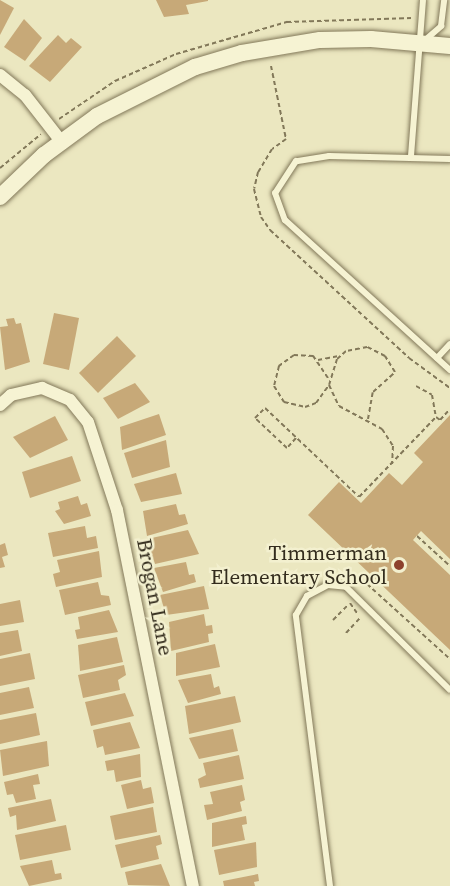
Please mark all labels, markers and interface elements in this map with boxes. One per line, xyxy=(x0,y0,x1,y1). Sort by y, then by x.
street label: Brogan Lane xyxy=(131,536,179,658)
place label: Timmerman Elementary School xyxy=(210,540,387,590)
marker: Timmerman Elementary School xyxy=(392,558,406,572)

